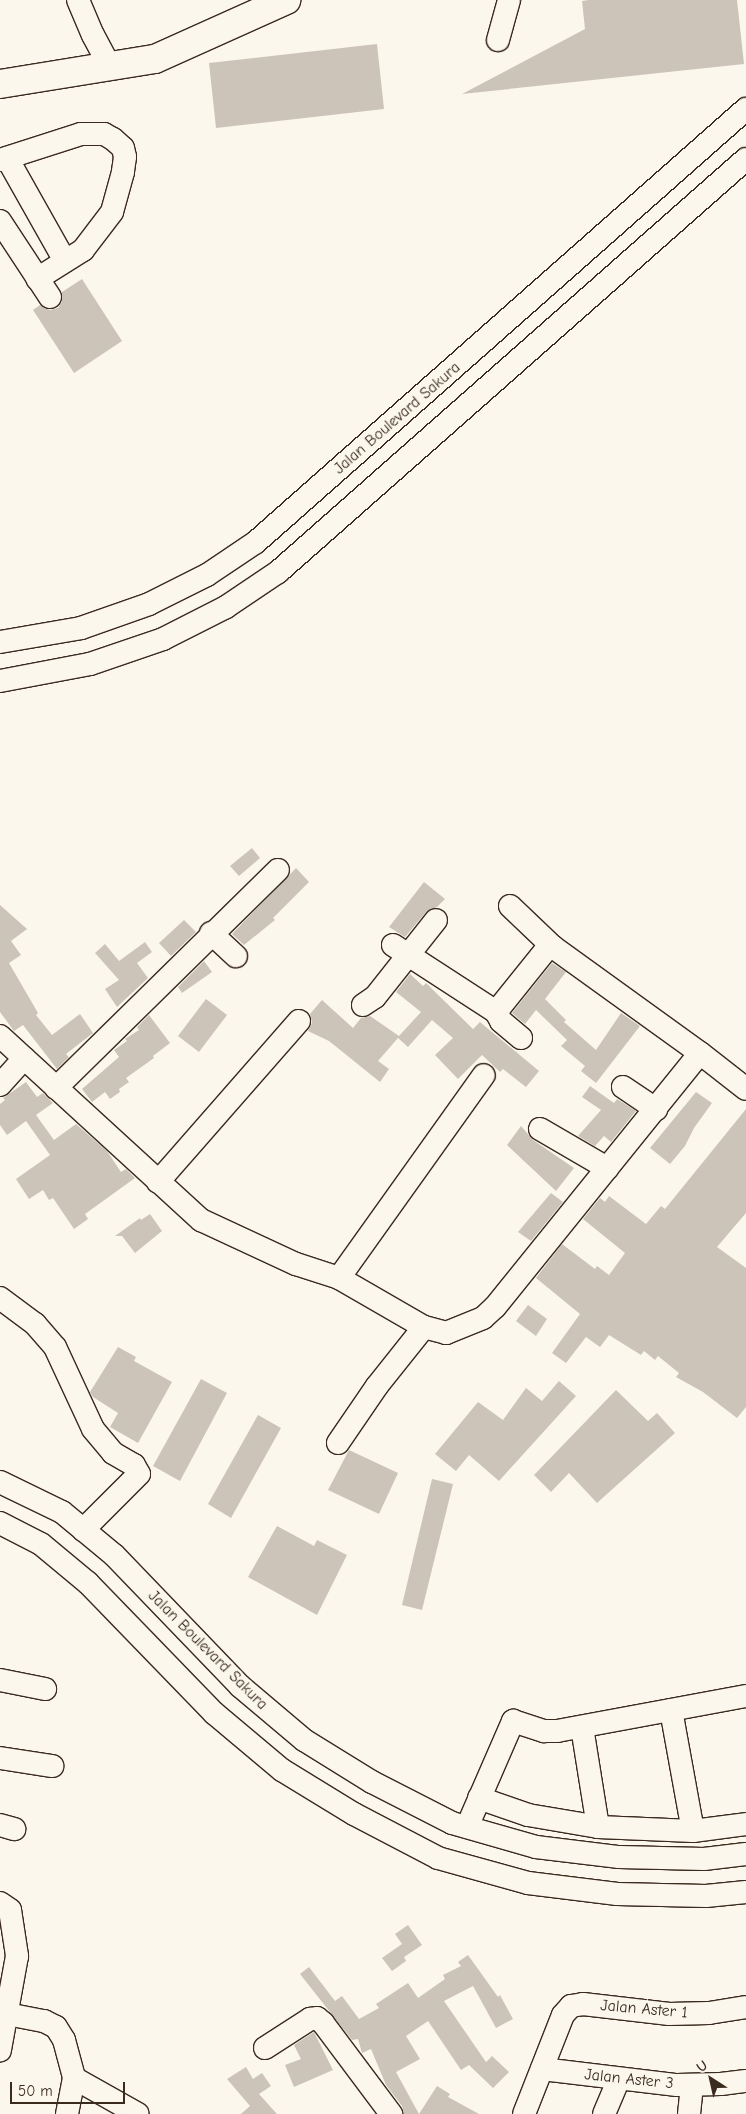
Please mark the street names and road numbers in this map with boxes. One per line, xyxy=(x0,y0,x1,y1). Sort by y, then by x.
street label: Jalan Boulevard Sakura xyxy=(330,358,464,478)
street label: Jalan Boulevard Sakura xyxy=(144,1586,272,1714)
street label: Jalan Aster 1 xyxy=(600,1996,688,2022)
street label: Jalan Aster 3 xyxy=(584,2065,674,2093)

